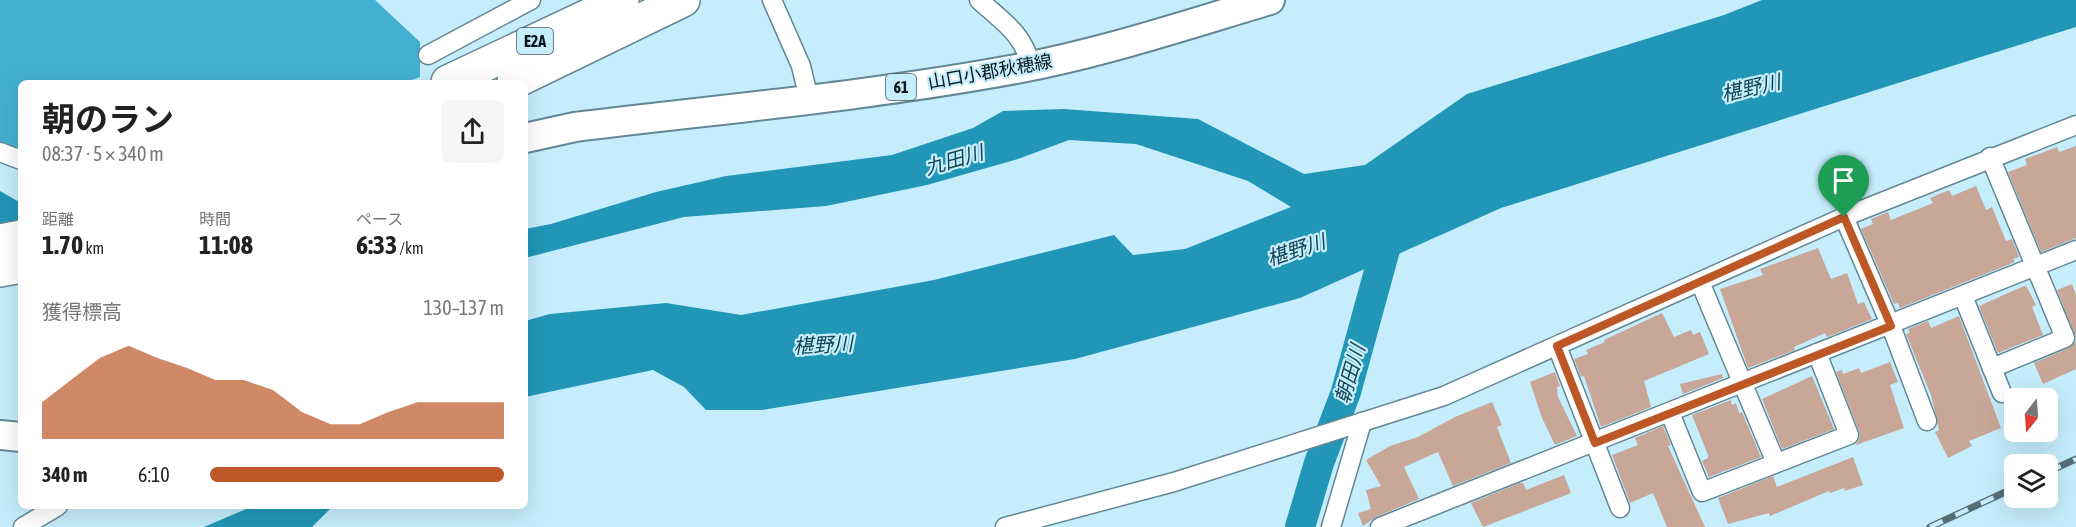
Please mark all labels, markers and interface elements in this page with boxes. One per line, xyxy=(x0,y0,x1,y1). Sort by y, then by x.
road number: E2A xyxy=(517,28,553,54)
street label: 山口小郡秋穂線 xyxy=(926,50,1054,93)
water label: 椹野川 xyxy=(1719,69,1785,105)
road number: 61 xyxy=(886,74,916,100)
text: 朝のラン xyxy=(42,100,174,138)
button: share xyxy=(441,100,504,163)
water label: 九田川 xyxy=(922,140,988,179)
text: 08:37 · 5 × 340 m xyxy=(42,142,164,165)
pin xyxy=(1818,155,1869,217)
icon: arrive xyxy=(1827,164,1860,197)
text: 距離 xyxy=(42,210,74,228)
text: 時間 xyxy=(199,210,231,228)
text: ペース xyxy=(356,210,403,228)
water label: 椹野川 xyxy=(1264,229,1330,270)
text: 1.70 xyxy=(42,230,83,260)
text: 11:08 xyxy=(199,230,253,260)
text: 6:33 xyxy=(356,230,397,260)
text: km xyxy=(83,239,104,257)
text: /km xyxy=(397,239,423,257)
text: 130–137 m xyxy=(423,296,504,319)
text: 獲得標高 xyxy=(42,300,122,323)
water label: 椹野川 xyxy=(792,331,856,358)
water label: 朝田川 xyxy=(1330,340,1369,406)
north arrow xyxy=(2004,388,2058,442)
map controls xyxy=(2004,388,2058,508)
button: layers xyxy=(2004,454,2058,508)
text: 340 m xyxy=(42,463,87,486)
text: 6:10 xyxy=(138,463,170,486)

